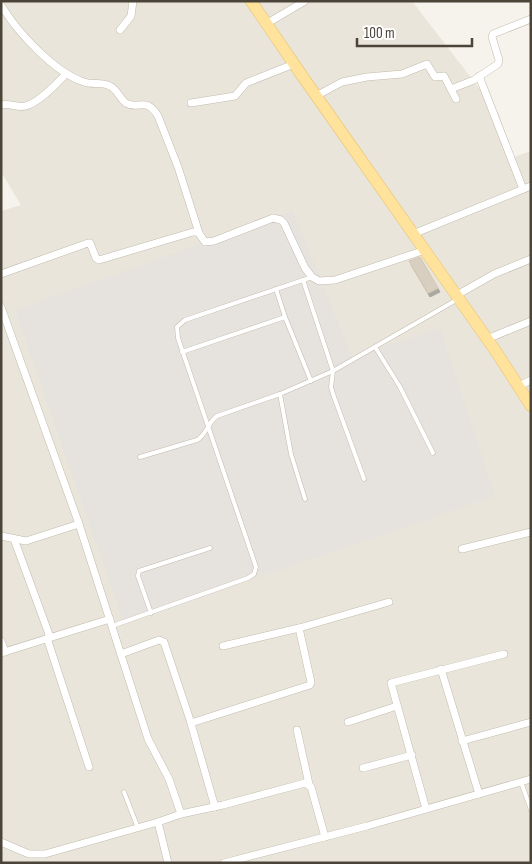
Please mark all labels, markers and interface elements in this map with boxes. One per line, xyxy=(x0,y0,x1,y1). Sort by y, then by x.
scale bar xyxy=(357,15,472,47)
text: 100 m xyxy=(364,24,395,43)

